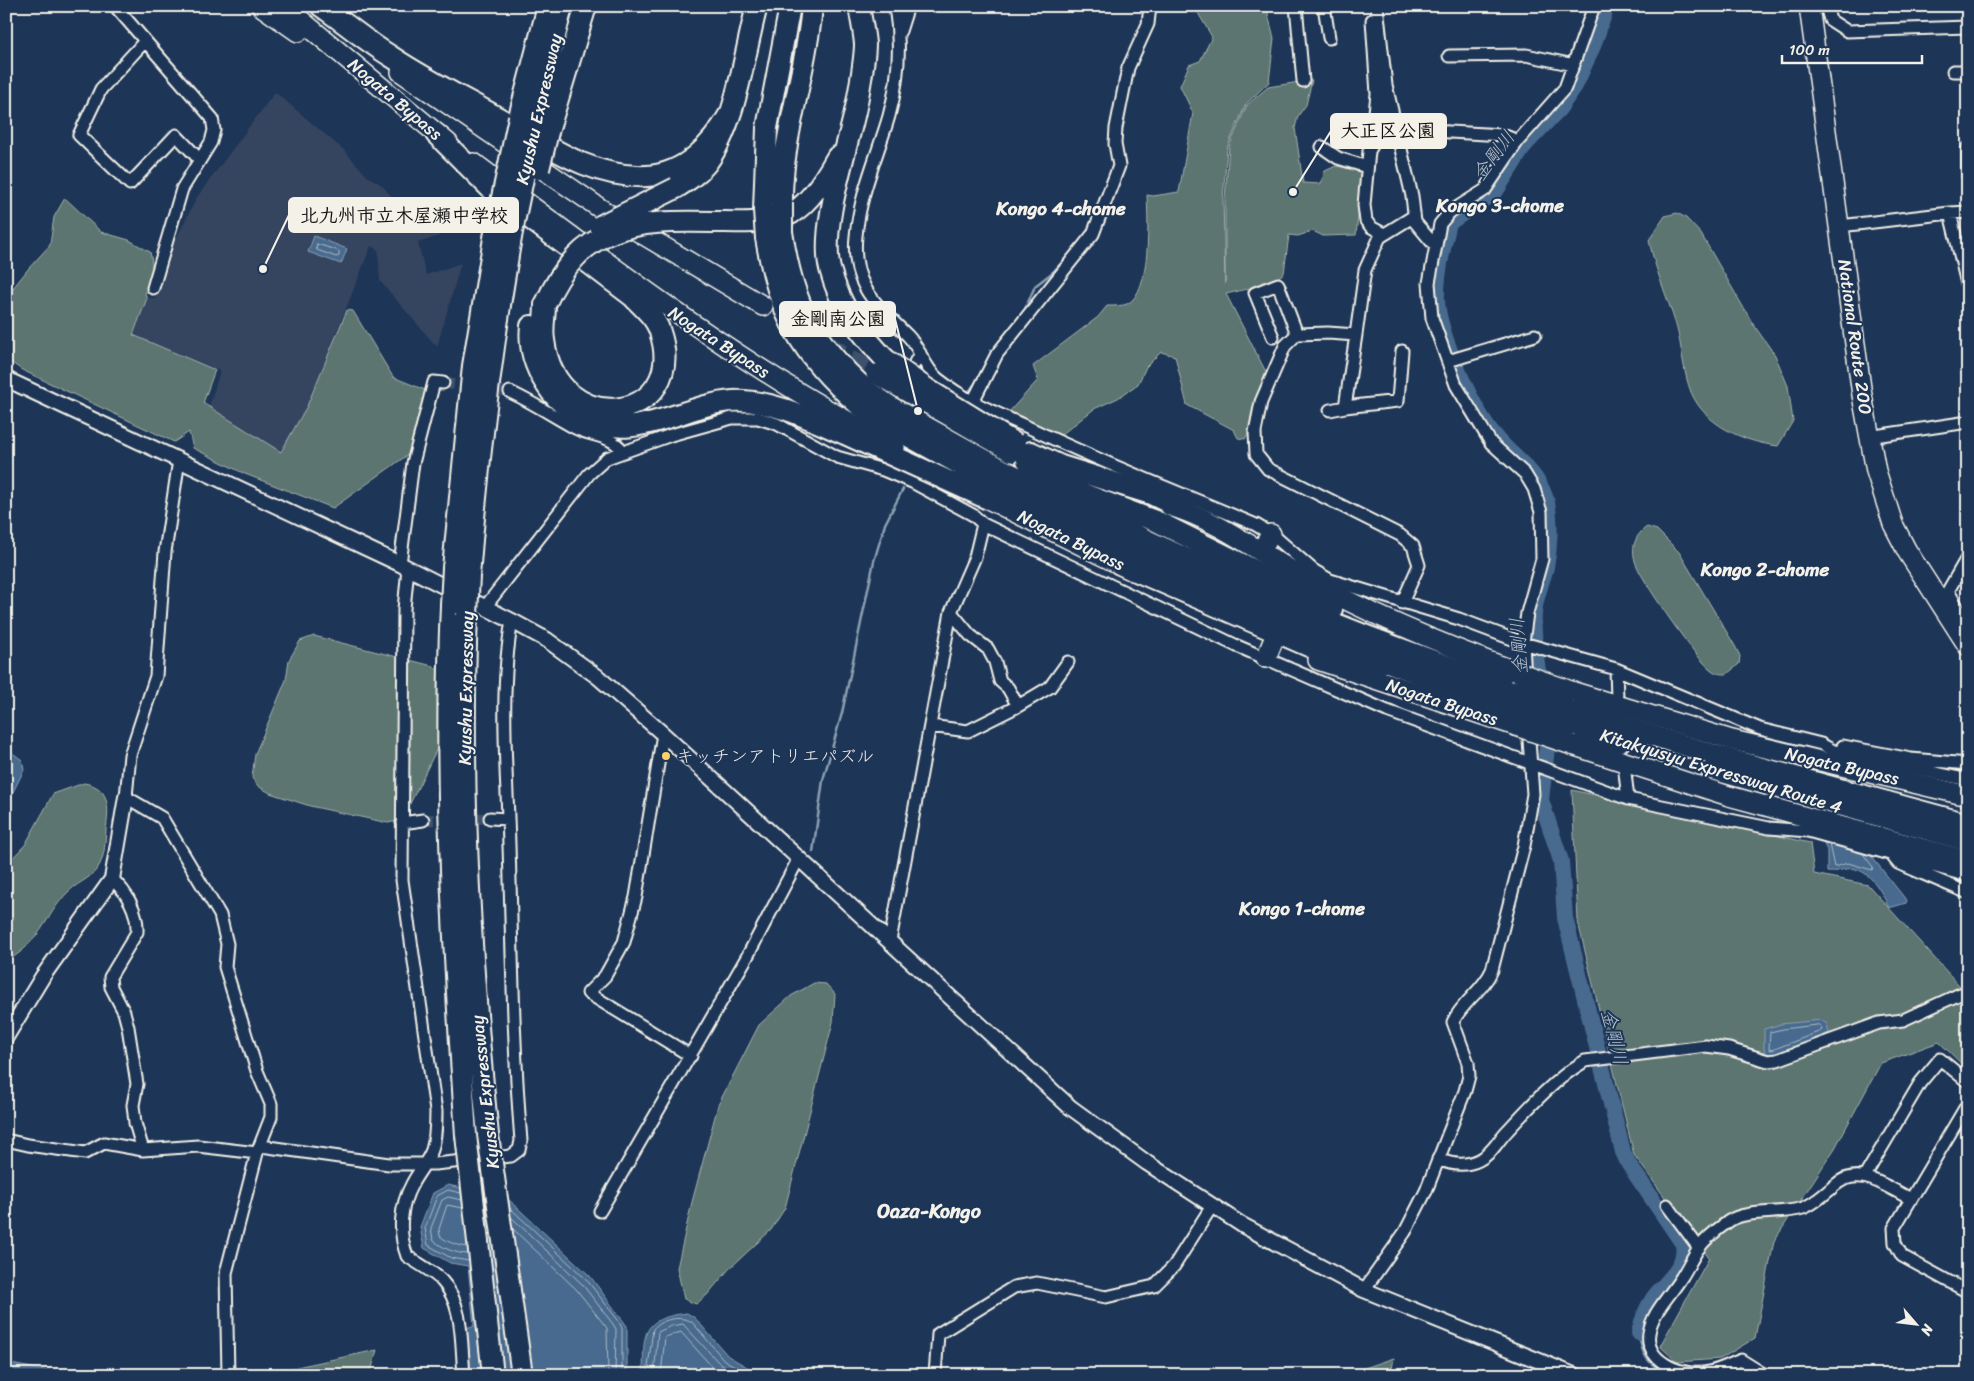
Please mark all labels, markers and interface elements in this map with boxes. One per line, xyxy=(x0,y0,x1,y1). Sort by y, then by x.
street label: Kyushu Expressway xyxy=(506,30,572,188)
scale bar xyxy=(1782,32,1922,64)
text: 100 m xyxy=(1789,37,1830,63)
street label: Nogata Bypass xyxy=(340,49,450,149)
callout: 大正区公園 xyxy=(1331,114,1446,148)
text: 大正区公園 xyxy=(1340,114,1436,147)
water label: 金剛川 xyxy=(1463,123,1524,188)
district label: Kongo 3-chome xyxy=(1435,189,1564,222)
district label: Kongo 4-chome xyxy=(995,192,1126,225)
callout: 北九州市立木屋瀬中学校 xyxy=(289,198,518,232)
text: 北九州市立木屋瀬中学校 xyxy=(299,199,509,232)
street label: National Route 200 xyxy=(1828,257,1882,417)
street label: Nogata Bypass xyxy=(662,297,777,387)
callout: 金剛南公園 xyxy=(780,302,895,336)
text: 金剛南公園 xyxy=(790,302,886,335)
street label: Nogata Bypass xyxy=(1012,500,1131,580)
district label: Kongo 2-chome xyxy=(1700,553,1830,586)
street label: Kyushu Expressway xyxy=(449,610,483,765)
water label: 金剛川 xyxy=(1500,616,1537,676)
street label: Nogata Bypass xyxy=(1382,669,1503,735)
street label: Kitakyusyu Expressway Route 4 xyxy=(1596,719,1846,823)
street label: Nogata Bypass xyxy=(1782,737,1903,795)
place label: キッチンアトリエパズル xyxy=(676,740,874,772)
marker: キッチンアトリエパズル xyxy=(660,750,672,762)
district label: Kongo 1-chome xyxy=(1238,892,1365,925)
water label: 金剛川 xyxy=(1592,1005,1637,1069)
street label: Kyushu Expressway xyxy=(461,1013,509,1170)
district label: Oaza-Kongo xyxy=(877,1194,982,1229)
north arrow xyxy=(1892,1298,1942,1348)
text: N xyxy=(1914,1319,1941,1340)

